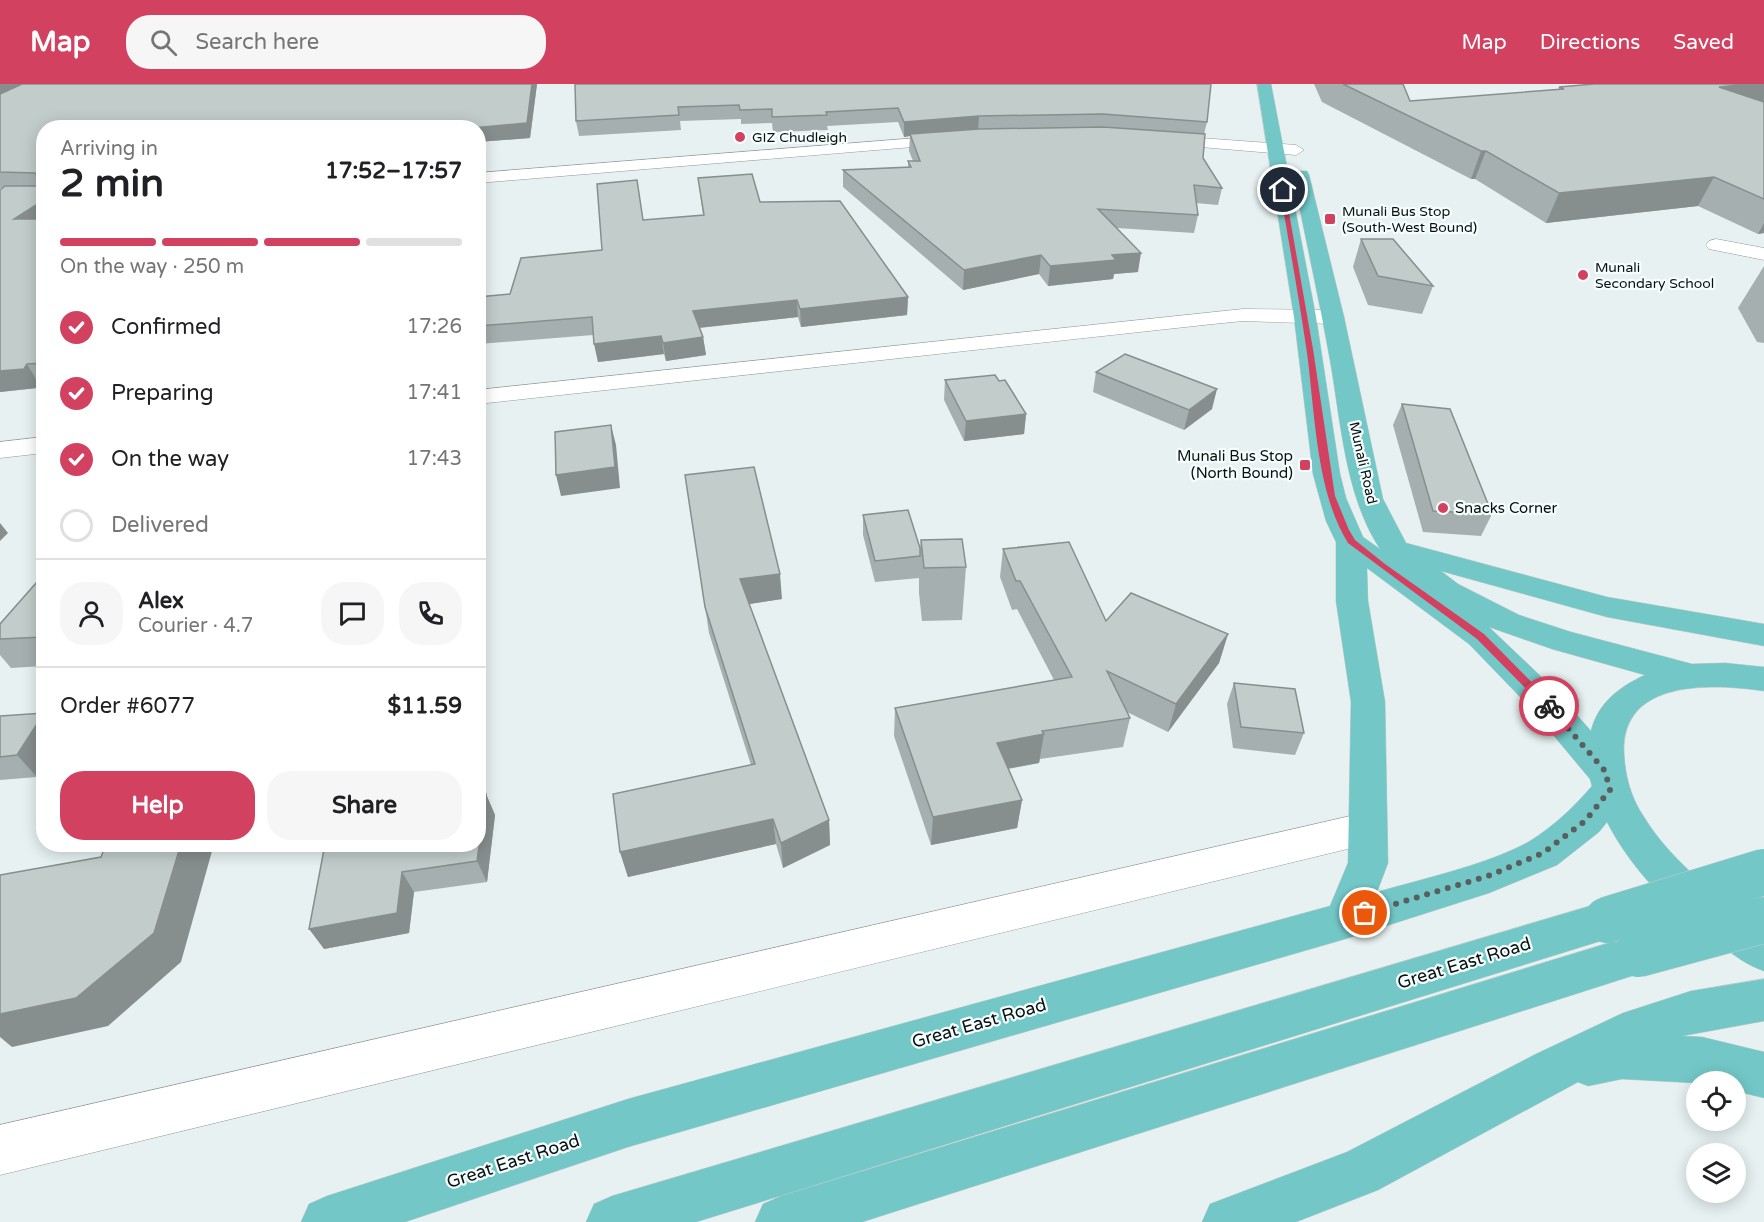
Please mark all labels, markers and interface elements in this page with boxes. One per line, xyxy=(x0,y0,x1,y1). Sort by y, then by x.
search box xyxy=(126,15,546,69)
text: Map xyxy=(30,25,90,59)
icon: search xyxy=(147,26,180,59)
text: Search here xyxy=(195,29,319,55)
text: Map xyxy=(1461,30,1507,55)
text: Directions xyxy=(1540,30,1640,55)
text: Saved xyxy=(1673,30,1734,55)
place label: GIZ Chudleigh xyxy=(752,129,847,146)
marker: GIZ Chudleigh xyxy=(733,130,747,144)
text: Arriving in xyxy=(60,137,158,161)
text: 17:52–17:57 xyxy=(325,158,462,184)
text: 2 min xyxy=(60,160,164,207)
pin xyxy=(1257,164,1308,215)
icon: home xyxy=(1266,173,1299,206)
place label: Munali Bus Stop (South-West Bound) xyxy=(1342,203,1477,236)
marker: Munali Bus Stop (South-West Bound) xyxy=(1323,212,1337,226)
text: On the way · 250 m xyxy=(60,255,244,279)
place label: Munali Secondary School xyxy=(1595,259,1714,292)
marker: Munali Secondary School xyxy=(1576,268,1590,282)
icon: check xyxy=(60,311,93,344)
text: Confirmed xyxy=(111,314,221,340)
text: 17:26 xyxy=(407,315,462,339)
icon: check xyxy=(60,377,93,410)
text: Preparing xyxy=(111,380,214,406)
text: 17:41 xyxy=(407,381,462,405)
street label: Munali Road xyxy=(1345,420,1381,506)
icon: check xyxy=(60,443,93,476)
text: On the way xyxy=(111,446,229,472)
text: 17:43 xyxy=(407,447,462,471)
place label: Munali Bus Stop (North Bound) xyxy=(1177,447,1293,482)
marker: Munali Bus Stop (North Bound) xyxy=(1298,458,1312,472)
place label: Snacks Corner xyxy=(1455,499,1558,517)
marker: Snacks Corner xyxy=(1436,501,1450,515)
text: Delivered xyxy=(111,512,209,538)
button: person xyxy=(60,582,123,645)
button: chat xyxy=(321,582,384,645)
button: phone xyxy=(399,582,462,645)
text: Alex xyxy=(138,588,184,614)
text: Courier · 4.7 xyxy=(138,614,253,638)
courier xyxy=(1519,676,1579,736)
icon: bike xyxy=(1533,690,1566,723)
text: Order #6077 xyxy=(60,693,195,719)
text: $11.59 xyxy=(387,693,462,719)
button: Help xyxy=(60,771,255,840)
button: Share xyxy=(267,771,462,840)
pin xyxy=(1339,887,1390,938)
icon: bag xyxy=(1348,896,1381,929)
street label: Great East Road xyxy=(1394,932,1534,994)
street label: Great East Road xyxy=(909,993,1049,1053)
map controls xyxy=(1686,1071,1746,1203)
button: locate xyxy=(1686,1071,1746,1131)
street label: Great East Road xyxy=(444,1129,582,1193)
button: layers xyxy=(1686,1143,1746,1203)

